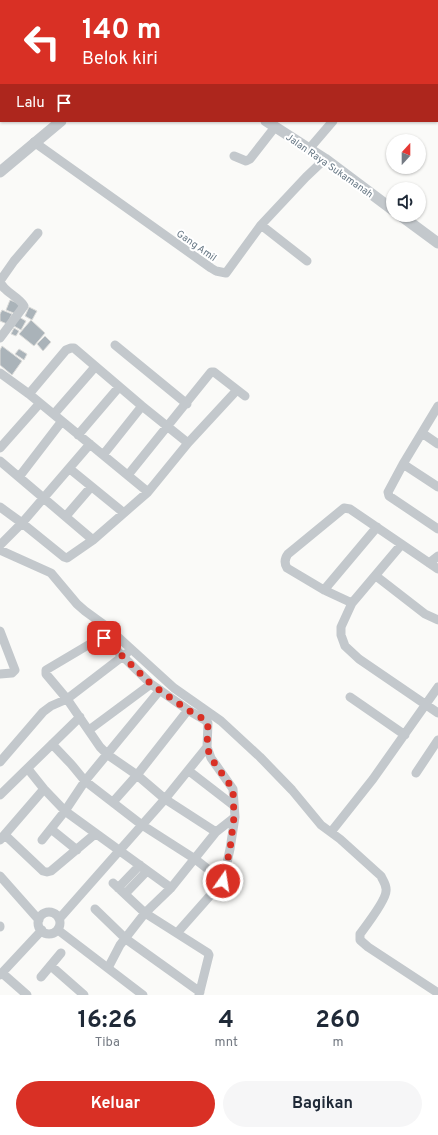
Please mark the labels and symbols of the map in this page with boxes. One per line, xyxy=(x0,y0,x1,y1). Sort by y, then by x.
street label: Jalan Raya Sukamanah xyxy=(283,131,375,201)
north arrow xyxy=(386,134,426,174)
street label: Gang Amil xyxy=(174,228,219,265)
pin xyxy=(87,621,121,655)
position arrow xyxy=(202,860,244,902)

